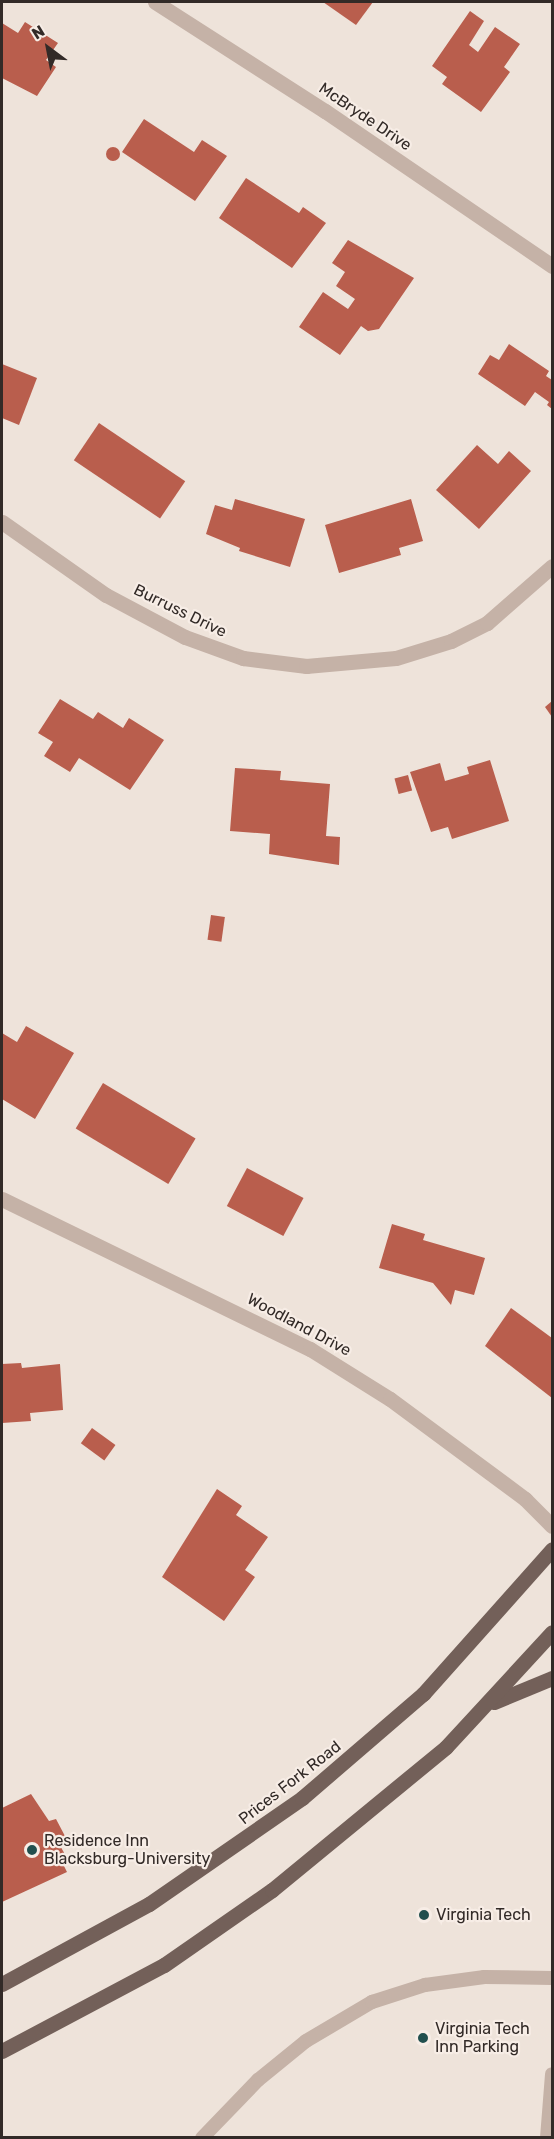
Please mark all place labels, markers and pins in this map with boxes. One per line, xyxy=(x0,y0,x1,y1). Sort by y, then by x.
place label: Residence Inn Blacksburg-University xyxy=(44,1831,210,1869)
marker: Residence Inn Blacksburg-University xyxy=(25,1843,39,1857)
place label: Virginia Tech xyxy=(436,1905,531,1925)
marker: Virginia Tech xyxy=(417,1908,431,1922)
place label: Virginia Tech Inn Parking xyxy=(435,2019,530,2057)
marker: Virginia Tech Inn Parking xyxy=(416,2031,430,2045)

